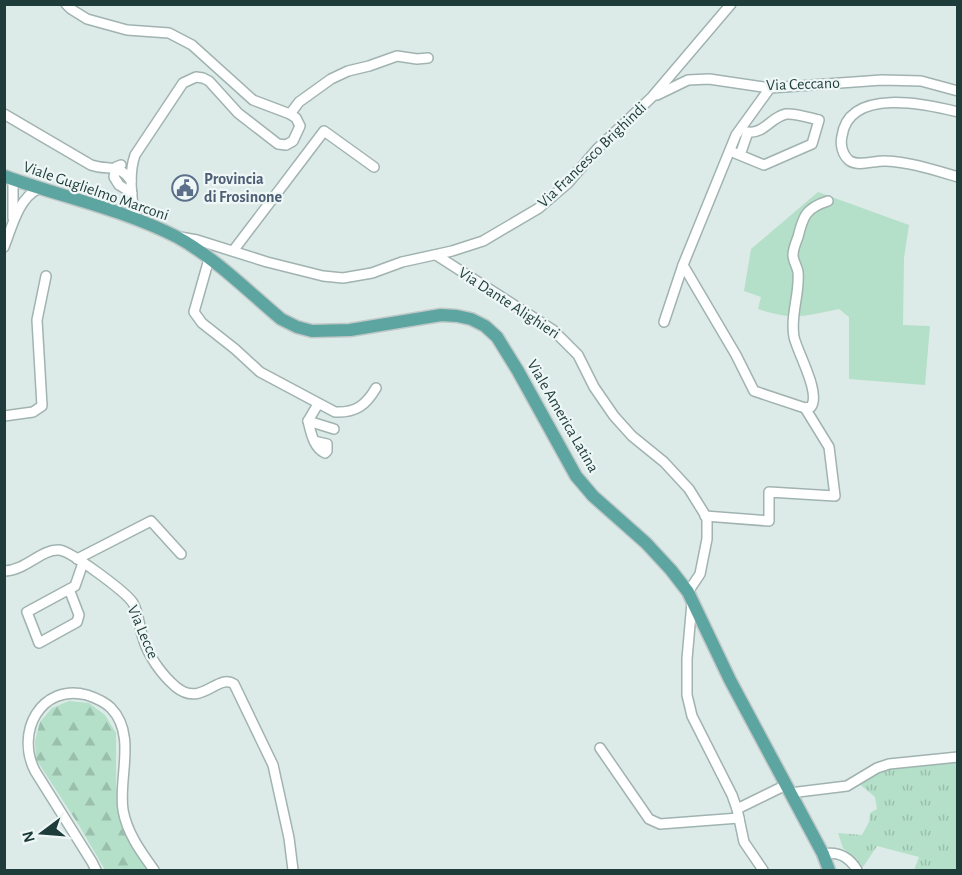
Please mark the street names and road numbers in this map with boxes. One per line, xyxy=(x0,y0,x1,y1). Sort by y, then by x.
street label: Via Ceccano xyxy=(766,75,840,93)
street label: Via Francesco Brighindi xyxy=(535,99,649,211)
street label: Viale Guglielmo Marconi xyxy=(21,159,171,223)
street label: Via Dante Alighieri xyxy=(456,264,562,342)
street label: Viale America Latina xyxy=(524,357,602,475)
street label: Via Lecce xyxy=(125,603,161,661)

